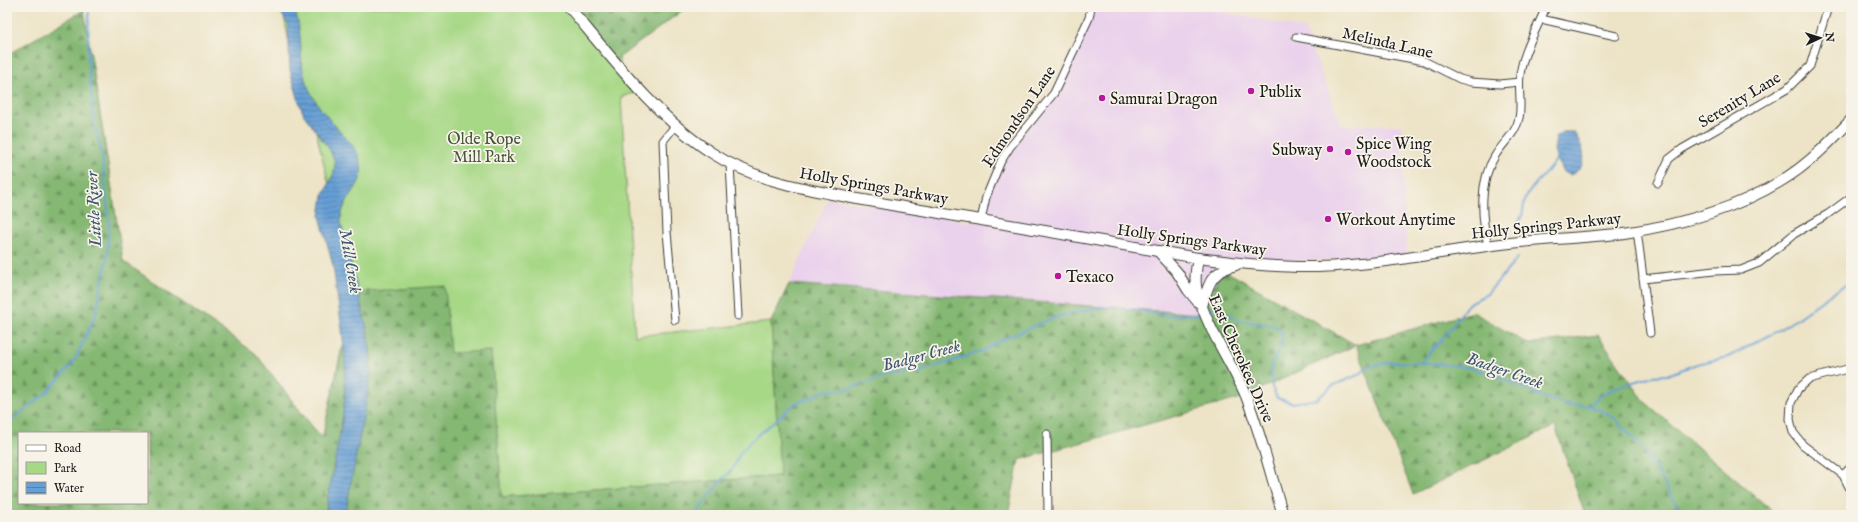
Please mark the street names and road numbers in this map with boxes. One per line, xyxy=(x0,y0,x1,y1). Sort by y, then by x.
street label: Melinda Lane xyxy=(1340,24,1435,64)
street label: Edmondson Lane xyxy=(978,63,1061,172)
street label: Serenity Lane xyxy=(1695,68,1785,133)
street label: Holly Springs Parkway xyxy=(798,164,950,210)
street label: Holly Springs Parkway xyxy=(1470,209,1622,245)
street label: Holly Springs Parkway xyxy=(1116,221,1268,261)
street label: East Cherokee Drive xyxy=(1203,292,1277,426)

